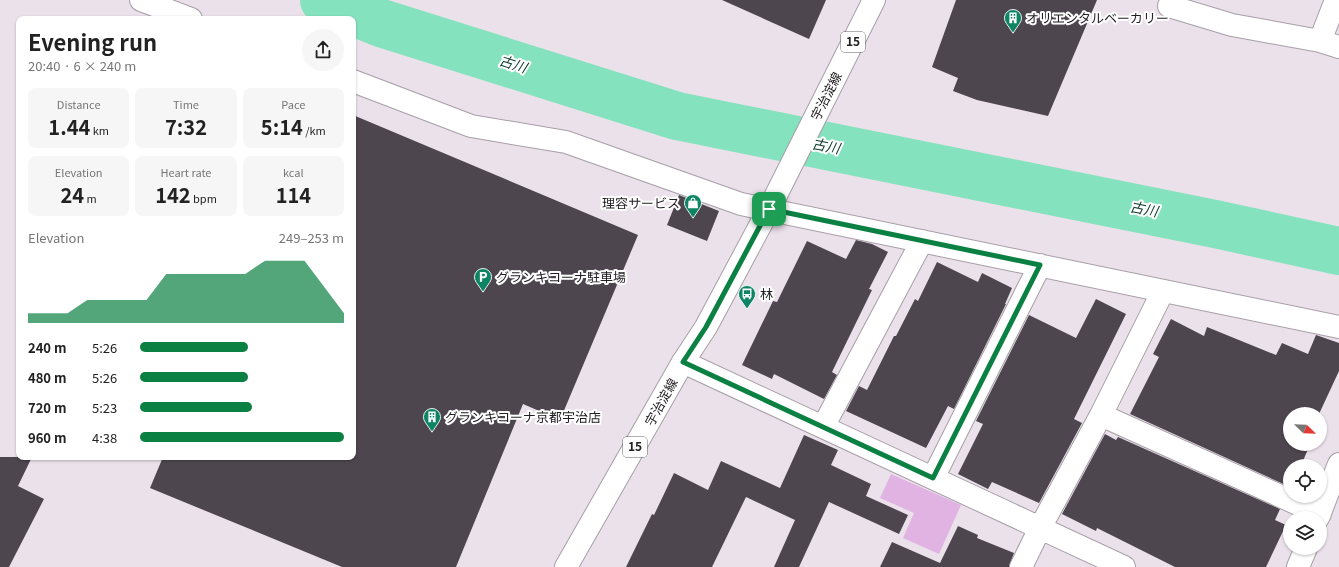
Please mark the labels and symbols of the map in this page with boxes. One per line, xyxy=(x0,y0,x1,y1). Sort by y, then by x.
building icon: オリエンタルベーカリー xyxy=(1003,8,1023,33)
place label: オリエンタルベーカリー xyxy=(1026,8,1169,27)
road number: 15 xyxy=(841,32,865,52)
water label: 古川 xyxy=(497,49,532,78)
street label: 宇治淀線 xyxy=(805,68,846,123)
water label: 古川 xyxy=(811,133,844,158)
pin xyxy=(752,192,786,226)
place label: 理容サービス xyxy=(602,193,680,212)
shop icon: 理容サービス xyxy=(683,193,703,218)
water label: 古川 xyxy=(1129,196,1162,221)
parking icon: グランキコーナ駐車場 xyxy=(473,267,493,292)
place label: グランキコーナ駐車場 xyxy=(496,267,626,286)
bus stop icon: 林 xyxy=(737,284,757,309)
place label: 林 xyxy=(760,284,773,303)
street label: 宇治淀線 xyxy=(640,374,681,429)
building icon: グランキコーナ京都宇治店 xyxy=(422,407,442,432)
place label: グランキコーナ京都宇治店 xyxy=(445,407,601,426)
north arrow xyxy=(1283,407,1327,451)
road number: 15 xyxy=(623,437,647,457)

